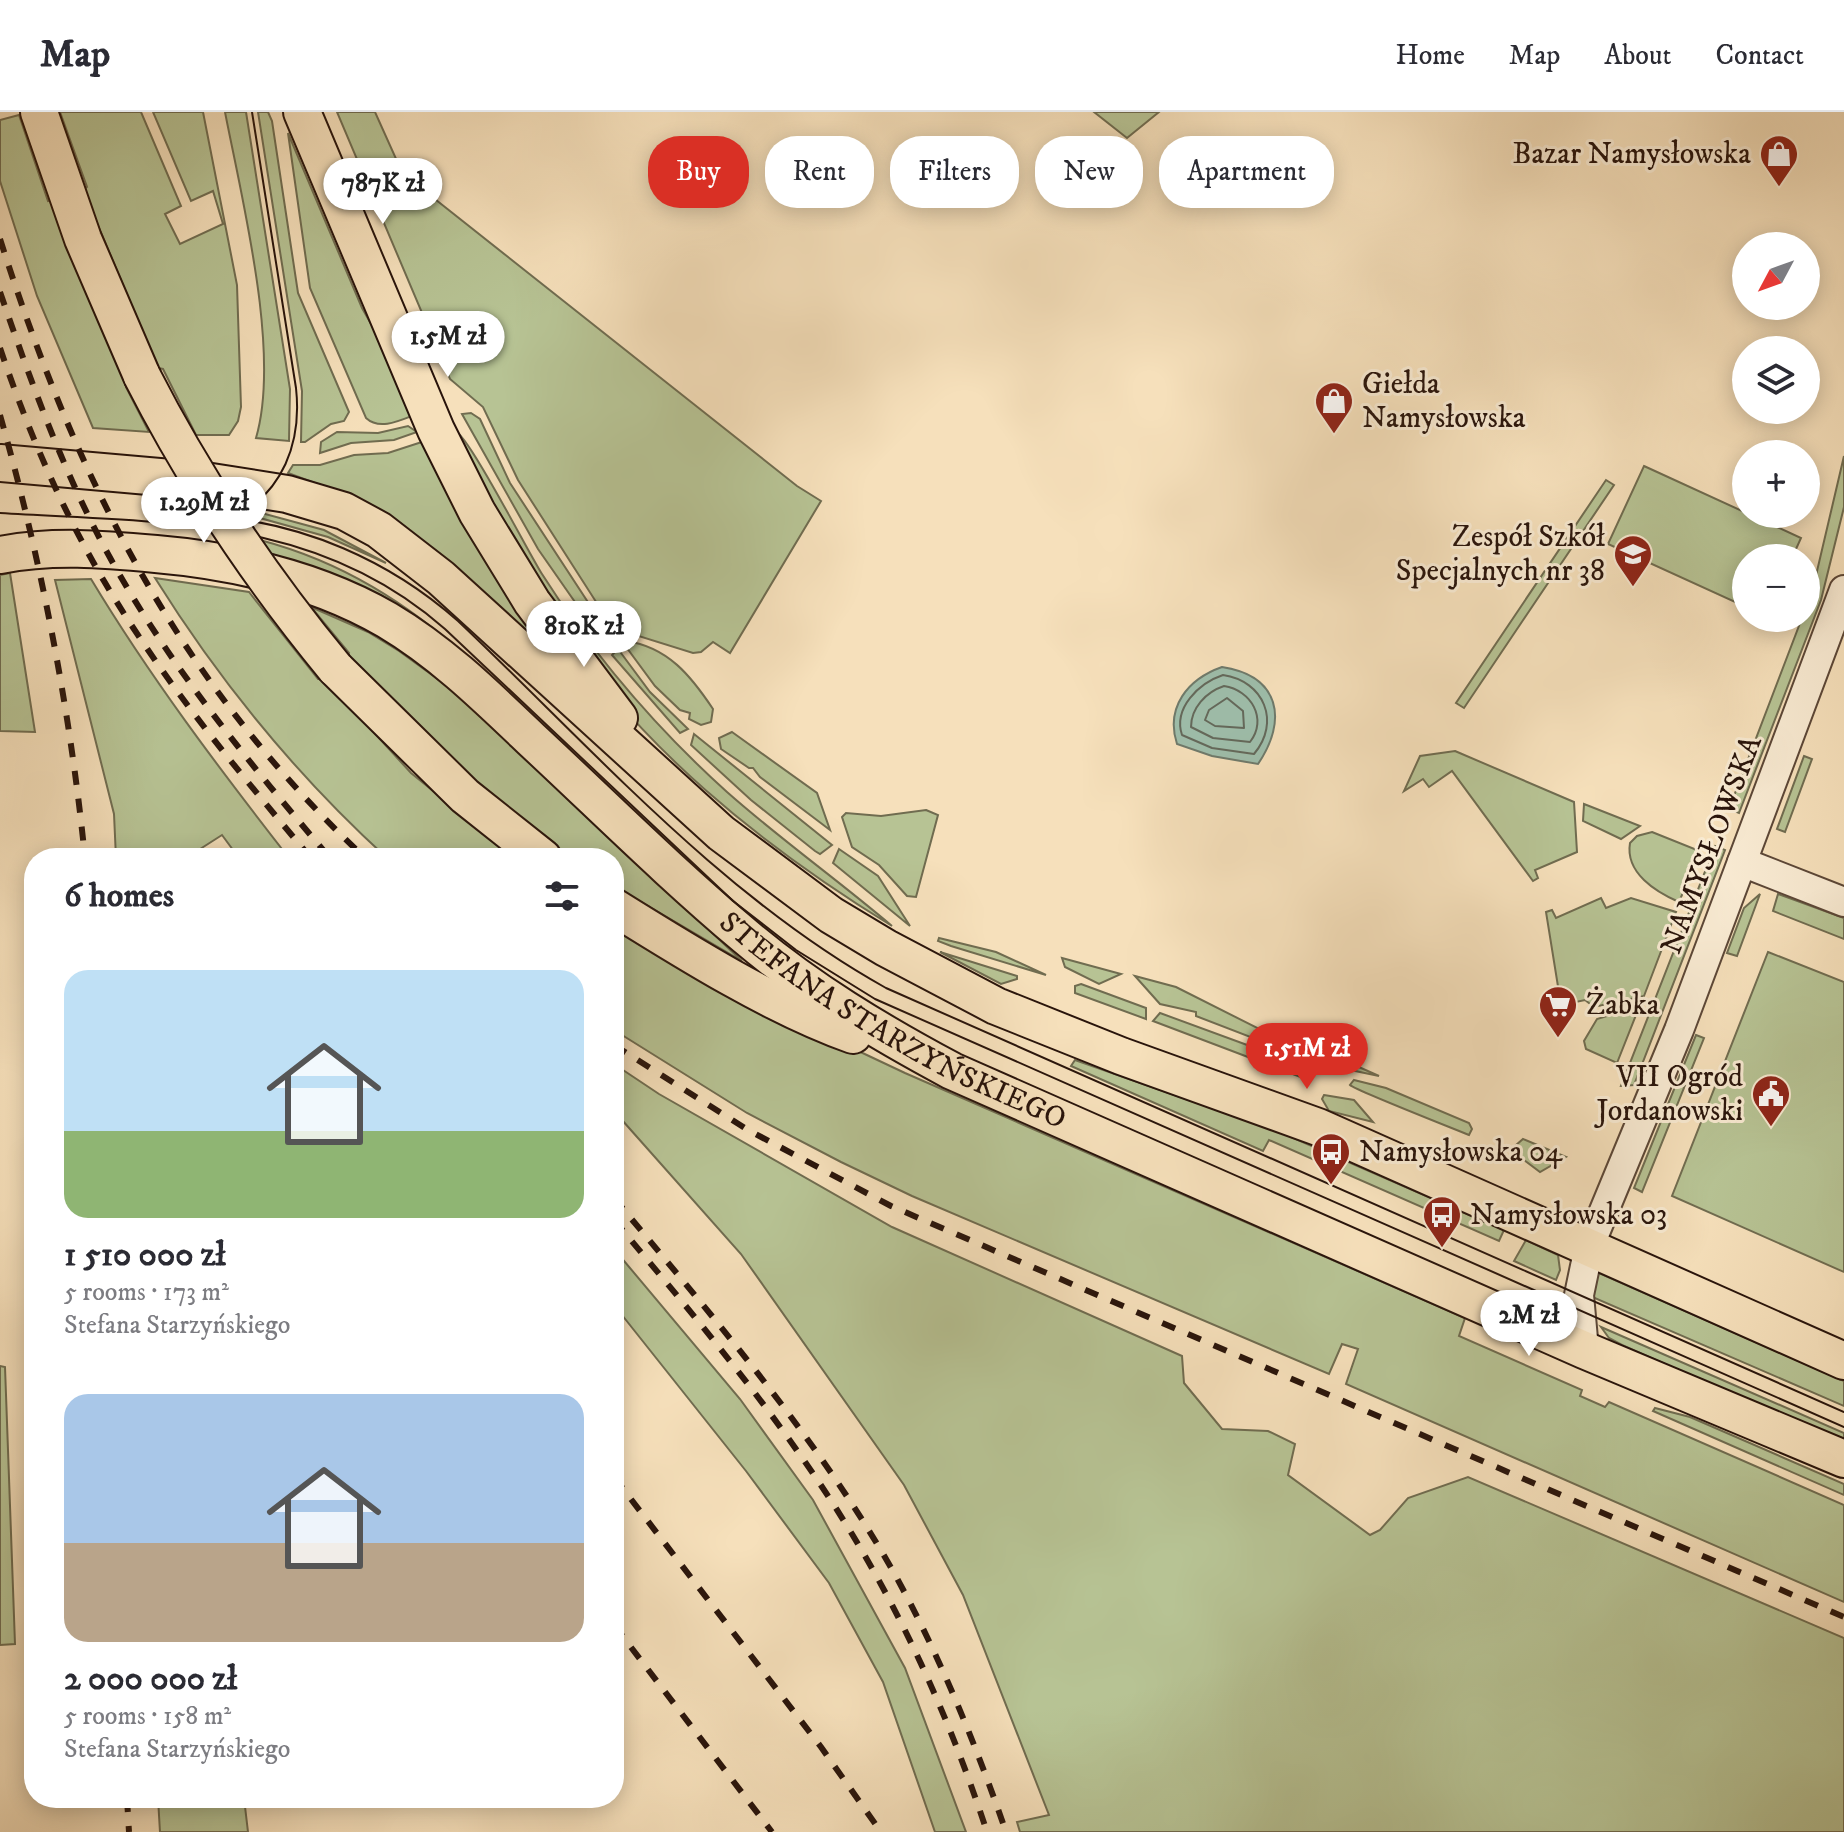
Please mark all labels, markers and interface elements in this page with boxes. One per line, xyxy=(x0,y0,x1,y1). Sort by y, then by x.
text: Map xyxy=(40,31,110,79)
text: Home xyxy=(1396,38,1465,73)
text: Map xyxy=(1509,38,1560,73)
text: About xyxy=(1604,38,1671,73)
text: Contact xyxy=(1715,38,1804,73)
shop icon: Bazar Namysłowska xyxy=(1758,133,1800,188)
chip: Buy xyxy=(648,136,749,208)
chip: Rent xyxy=(765,136,874,208)
chip: Filters xyxy=(890,136,1019,208)
chip: New xyxy=(1035,136,1143,208)
chip: Apartment xyxy=(1159,136,1334,208)
place label: Bazar Namysłowska xyxy=(1512,136,1751,173)
pin: 787K zł xyxy=(309,158,457,226)
text: 787K zł xyxy=(341,167,425,200)
north arrow xyxy=(1732,232,1820,320)
map controls xyxy=(1732,232,1820,632)
pin: 1.5M zł xyxy=(374,311,522,379)
text: 1.5M zł xyxy=(410,320,486,353)
button: layers xyxy=(1732,336,1820,424)
place label: Giełda Namysłowska xyxy=(1362,366,1526,437)
shop icon: Giełda Namysłowska xyxy=(1313,380,1355,435)
button: + xyxy=(1732,440,1820,528)
pin: 1.29M zł xyxy=(121,477,287,545)
text: 1.29M zł xyxy=(159,486,249,519)
place label: Zespół Szkół Specjalnych nr 38 xyxy=(1396,519,1605,590)
school or university icon: Zespół Szkół Specjalnych nr 38 xyxy=(1612,533,1654,588)
button: − xyxy=(1732,544,1820,632)
pin: 810K zł xyxy=(510,601,658,669)
text: 810K zł xyxy=(544,610,624,643)
street label: NAMYSŁOWSKA xyxy=(1653,730,1771,960)
icon: filters xyxy=(540,874,584,918)
text: 6 homes xyxy=(64,875,174,917)
street label: STEFANA STARZYŃSKIEGO xyxy=(712,904,1072,1137)
supermarket icon: Żabka xyxy=(1537,984,1579,1039)
place label: Żabka xyxy=(1586,986,1660,1024)
icon: home xyxy=(252,1022,396,1166)
pin: 1.51M zł xyxy=(1224,1023,1390,1091)
text: 1.51M zł xyxy=(1264,1032,1350,1065)
place label: VII Ogród Jordanowski xyxy=(1593,1059,1743,1130)
public building icon: VII Ogród Jordanowski xyxy=(1750,1073,1792,1128)
bus stop icon: Namysłowska 04 xyxy=(1310,1131,1352,1186)
place label: Namysłowska 04 xyxy=(1359,1134,1563,1171)
bus stop icon: Namysłowska 03 xyxy=(1421,1194,1463,1249)
place label: Namysłowska 03 xyxy=(1470,1197,1667,1234)
text: 1 510 000 zł xyxy=(64,1234,226,1276)
text: 5 rooms · 173 m² xyxy=(64,1276,229,1309)
pin: 2M zł xyxy=(1473,1290,1585,1358)
text: 2M zł xyxy=(1498,1299,1560,1332)
text: Stefana Starzyńskiego xyxy=(64,1309,290,1342)
icon: home xyxy=(252,1446,396,1590)
text: 2 000 000 zł xyxy=(64,1658,237,1700)
text: 5 rooms · 158 m² xyxy=(64,1700,231,1733)
text: Stefana Starzyńskiego xyxy=(64,1733,290,1766)

